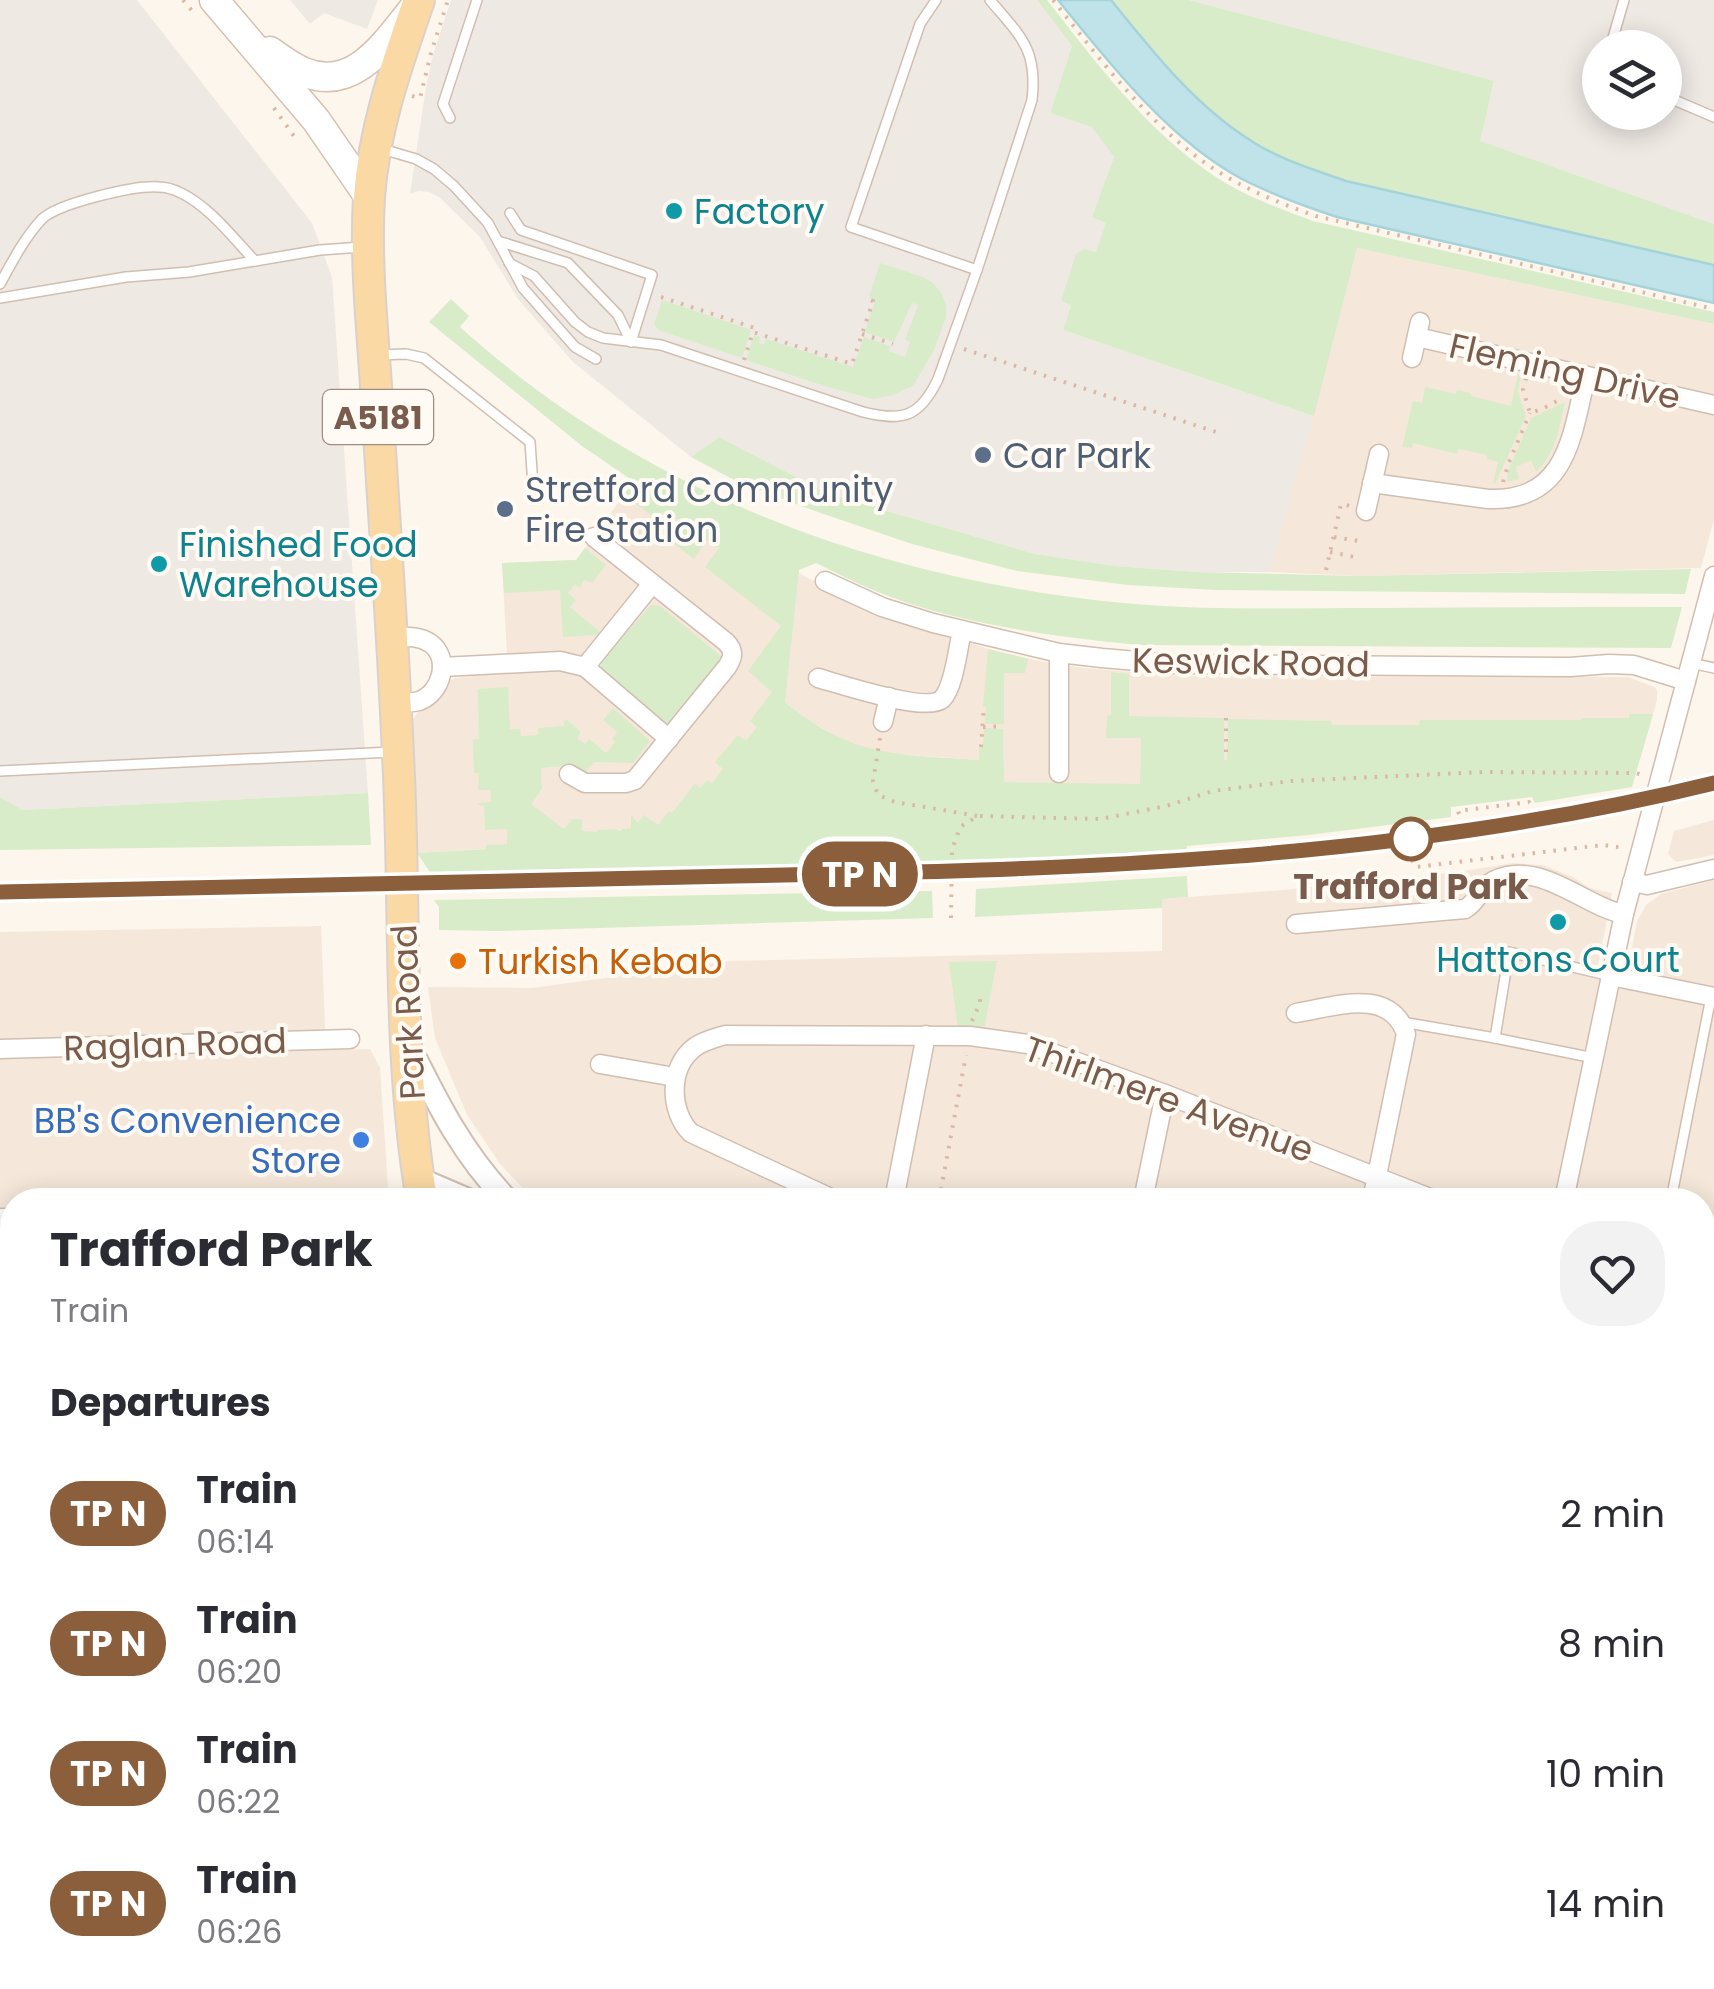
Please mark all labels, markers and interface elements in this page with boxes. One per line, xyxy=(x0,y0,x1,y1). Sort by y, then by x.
map controls xyxy=(1582,30,1682,130)
button: layers xyxy=(1582,30,1682,130)
place label: Factory xyxy=(694,187,825,236)
marker: Factory xyxy=(663,200,685,222)
street label: Fleming Drive xyxy=(1445,321,1685,421)
road number: A5181 xyxy=(323,390,433,444)
place label: Car Park xyxy=(1003,431,1151,480)
marker: Car Park xyxy=(972,444,994,466)
place label: Stretford Community Fire Station xyxy=(525,465,893,554)
marker: Stretford Community Fire Station xyxy=(494,498,516,520)
place label: Finished Food Warehouse xyxy=(179,520,418,609)
marker: Finished Food Warehouse xyxy=(148,553,170,575)
street label: Keswick Road xyxy=(1132,635,1370,689)
marker: Trafford Park xyxy=(1390,818,1432,860)
line badge: TP N xyxy=(790,842,930,906)
text: TP N xyxy=(822,850,898,899)
place label: Trafford Park xyxy=(1293,862,1529,911)
marker: Hattons Court xyxy=(1547,911,1569,933)
street label: Park Road xyxy=(379,923,437,1101)
place label: Hattons Court xyxy=(1436,935,1680,984)
place label: Turkish Kebab xyxy=(478,937,723,986)
marker: Turkish Kebab xyxy=(447,950,469,972)
street label: Raglan Road xyxy=(62,1016,288,1072)
street label: Thirlmere Avenue xyxy=(1017,1024,1321,1174)
place label: BB's Convenience Store xyxy=(34,1096,341,1185)
marker: BB's Convenience Store xyxy=(350,1129,372,1151)
text: Trafford Park xyxy=(50,1216,373,1283)
button: heart xyxy=(1560,1221,1665,1326)
text: Train xyxy=(50,1288,129,1333)
text: Departures xyxy=(50,1376,271,1429)
text: Train xyxy=(196,1463,298,1516)
text: 2 min xyxy=(1560,1487,1665,1540)
text: TP N xyxy=(70,1489,146,1538)
text: 06:14 xyxy=(196,1519,274,1564)
text: Train xyxy=(196,1593,298,1646)
text: 8 min xyxy=(1558,1617,1665,1670)
text: TP N xyxy=(70,1619,146,1668)
text: 06:20 xyxy=(196,1649,282,1694)
text: Train xyxy=(196,1723,298,1776)
text: 10 min xyxy=(1546,1747,1665,1800)
text: TP N xyxy=(70,1749,146,1798)
text: 06:22 xyxy=(196,1779,280,1824)
text: Train xyxy=(196,1853,298,1906)
text: 14 min xyxy=(1546,1877,1665,1930)
text: TP N xyxy=(70,1879,146,1928)
text: 06:26 xyxy=(196,1909,282,1954)

